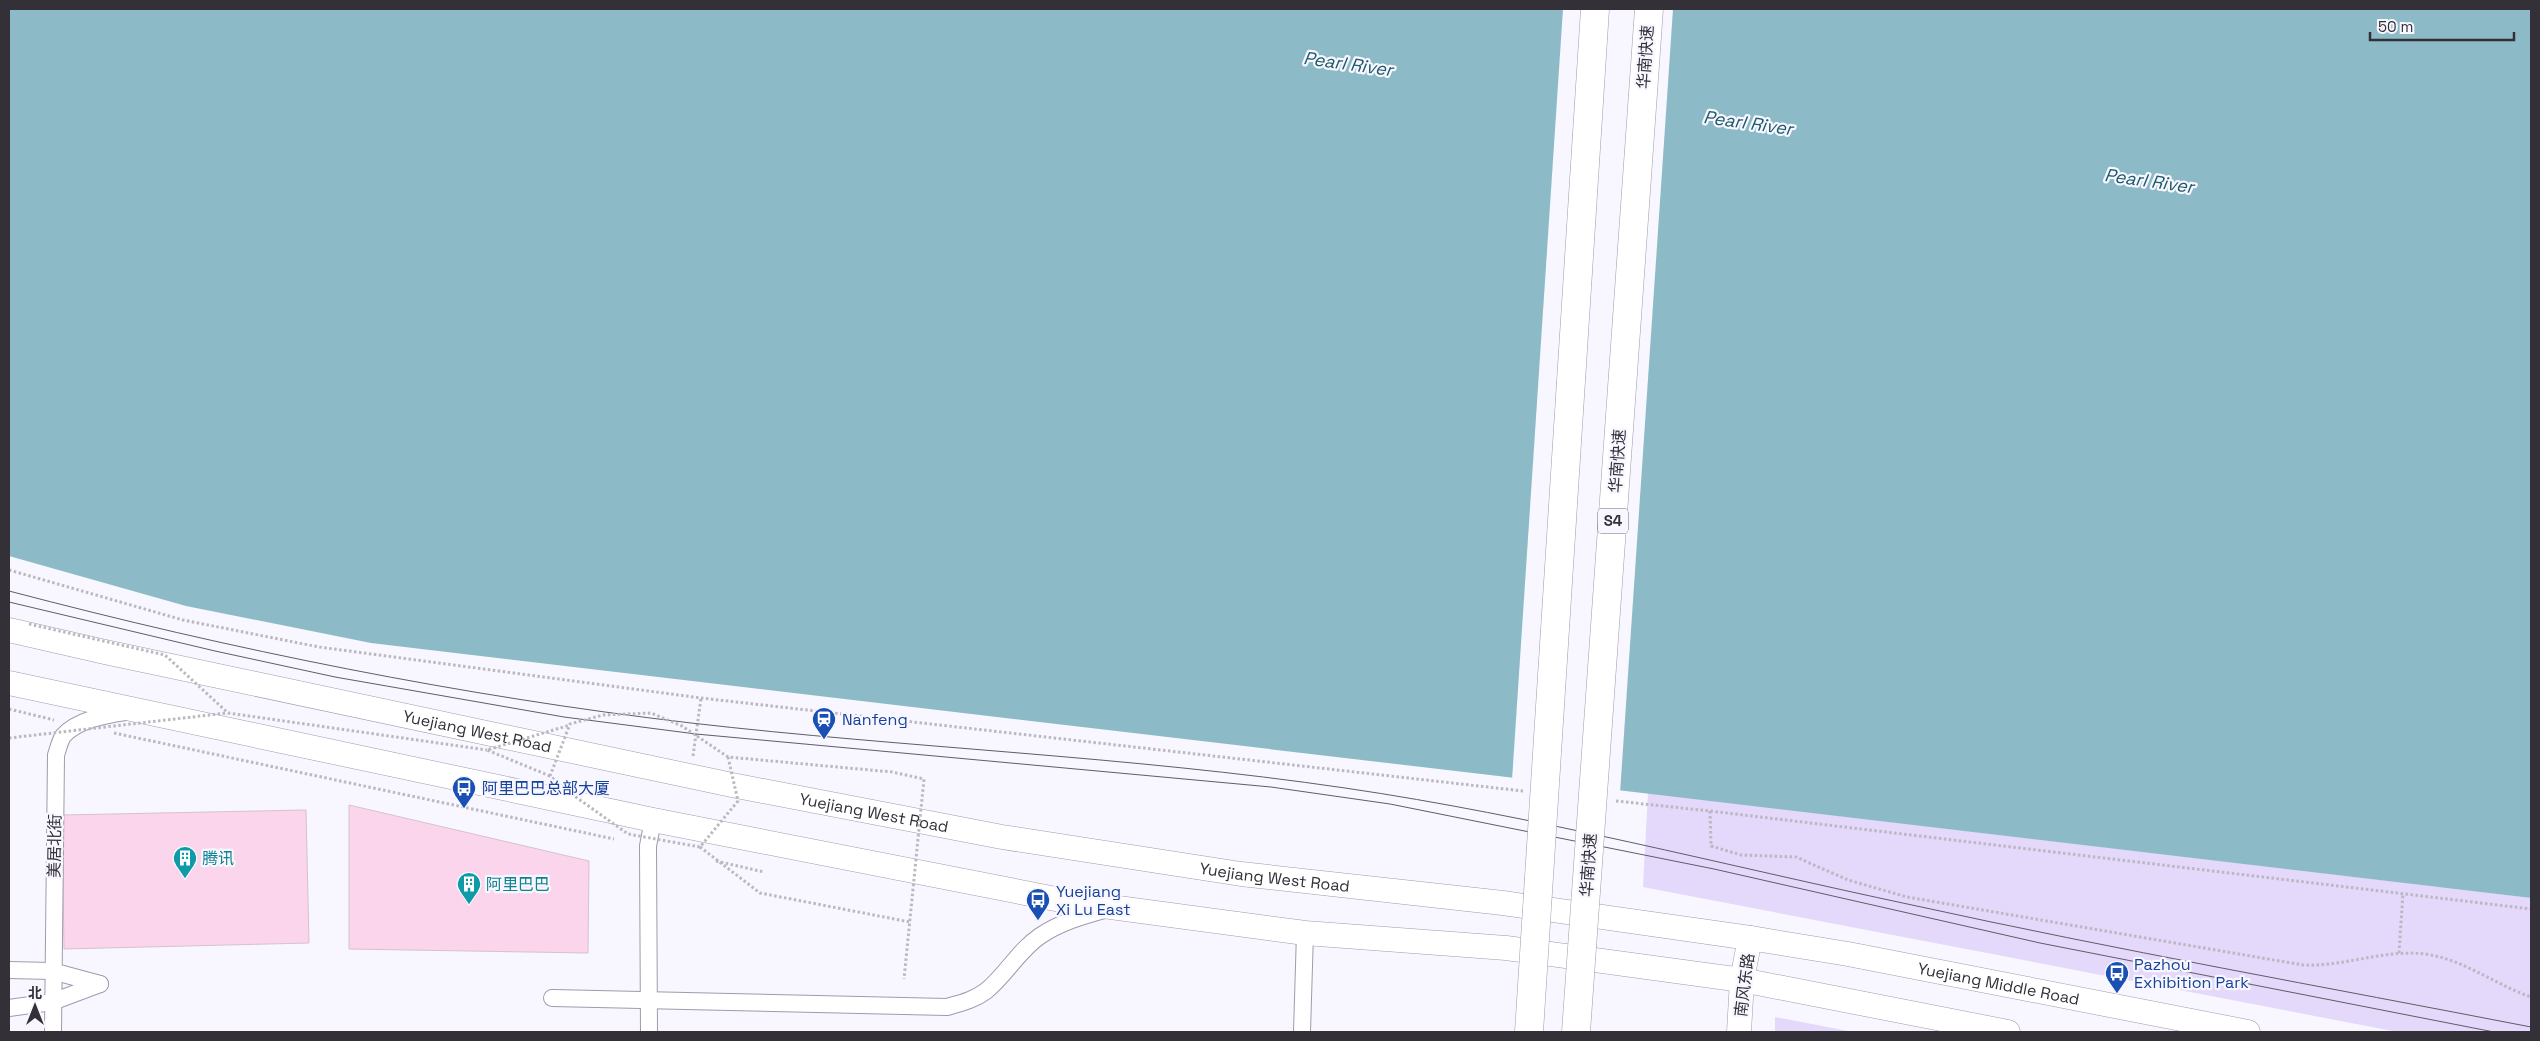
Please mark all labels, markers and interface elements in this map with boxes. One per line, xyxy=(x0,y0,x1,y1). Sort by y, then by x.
scale bar xyxy=(2370,10,2514,42)
text: 50 m xyxy=(2378,17,2413,36)
street label: 华南快速 xyxy=(1633,24,1658,90)
water label: Pearl River xyxy=(1302,46,1396,81)
water label: Pearl River xyxy=(1702,105,1796,140)
water label: Pearl River xyxy=(2103,163,2197,198)
street label: 华南快速 xyxy=(1605,428,1630,494)
road number: S4 xyxy=(1598,508,1628,534)
street label: Yuejiang West Road xyxy=(401,705,553,757)
station icon: Nanfeng xyxy=(811,706,837,740)
place label: Nanfeng xyxy=(842,709,908,730)
bus stop icon: 阿里巴巴总部大厦 xyxy=(451,775,477,809)
place label: 阿里巴巴总部大厦 xyxy=(482,778,610,799)
street label: Yuejiang West Road xyxy=(798,788,950,837)
street label: 美居北街 xyxy=(43,814,66,878)
street label: 华南快速 xyxy=(1576,832,1601,898)
building icon: 腾讯 xyxy=(172,845,198,879)
place label: 腾讯 xyxy=(202,848,234,869)
street label: Yuejiang West Road xyxy=(1198,858,1351,897)
building icon: 阿里巴巴 xyxy=(456,871,482,905)
place label: 阿里巴巴 xyxy=(486,874,550,895)
place label: Yuejiang Xi Lu East xyxy=(1056,881,1131,920)
bus stop icon: Yuejiang Xi Lu East xyxy=(1025,887,1051,921)
street label: 南风东路 xyxy=(1730,952,1759,1018)
place label: Pazhou Exhibition Park xyxy=(2134,954,2249,993)
street label: Yuejiang Middle Road xyxy=(1916,958,2081,1010)
bus stop icon: Pazhou Exhibition Park xyxy=(2104,960,2130,994)
north arrow xyxy=(10,981,60,1031)
text: 北 xyxy=(28,984,42,1002)

